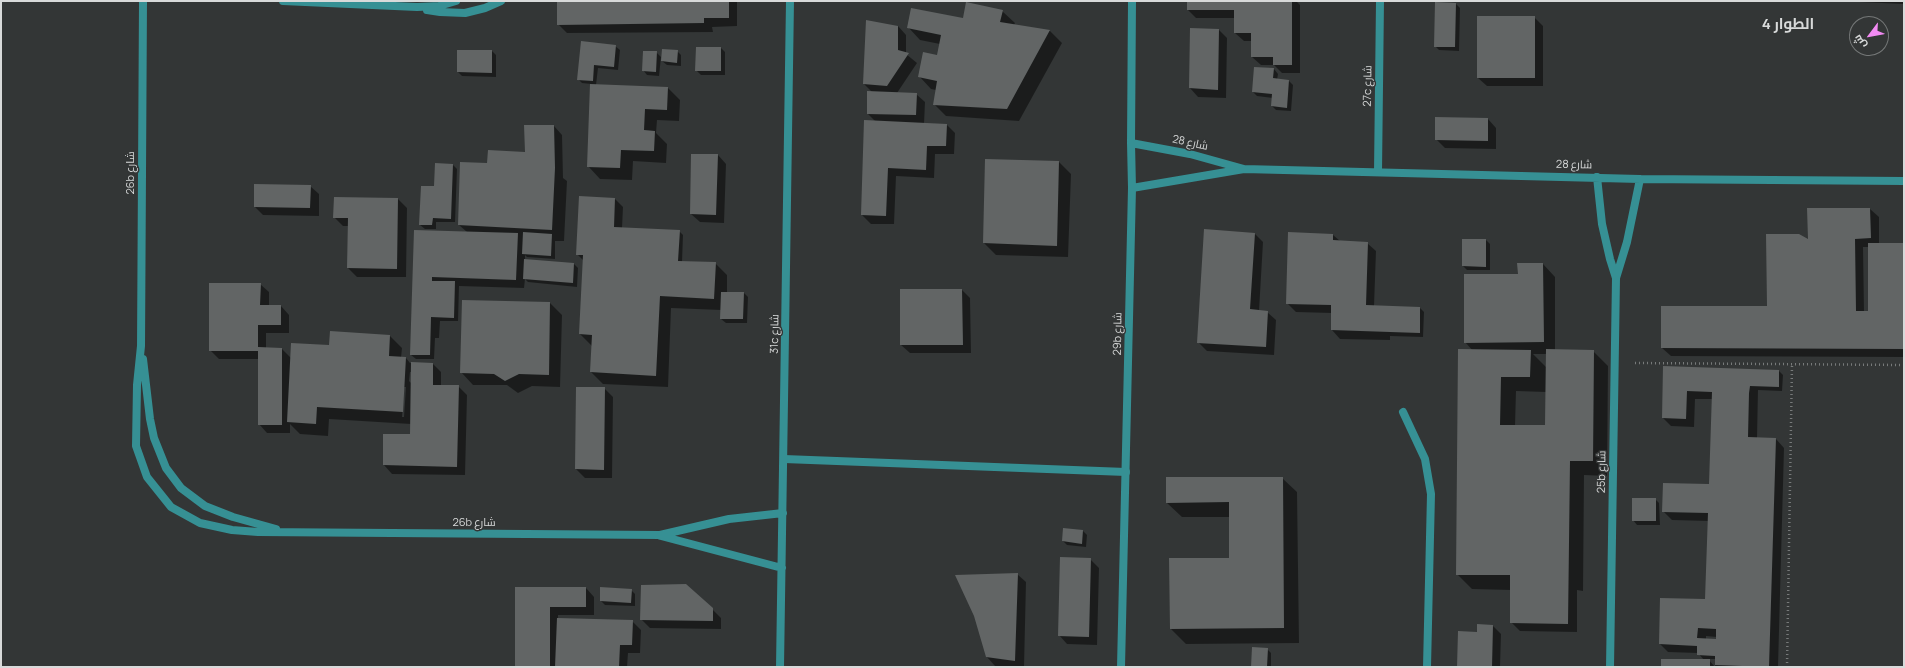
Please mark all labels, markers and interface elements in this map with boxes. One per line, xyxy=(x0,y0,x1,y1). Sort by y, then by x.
district label: الطوار 4 xyxy=(1762,16,1814,34)
north arrow xyxy=(1849,16,1889,56)
text: ش xyxy=(1849,32,1869,52)
street label: 27c شارع xyxy=(1361,65,1375,107)
street label: شارع 28 xyxy=(1171,133,1209,153)
street label: 26b شارع xyxy=(124,151,138,195)
street label: شارع 28 xyxy=(1556,158,1592,172)
street label: 29b شارع xyxy=(1111,312,1125,356)
street label: 31c شارع xyxy=(768,314,782,354)
street label: 25b شارع xyxy=(1595,451,1609,493)
street label: 26b شارع xyxy=(452,516,496,530)

